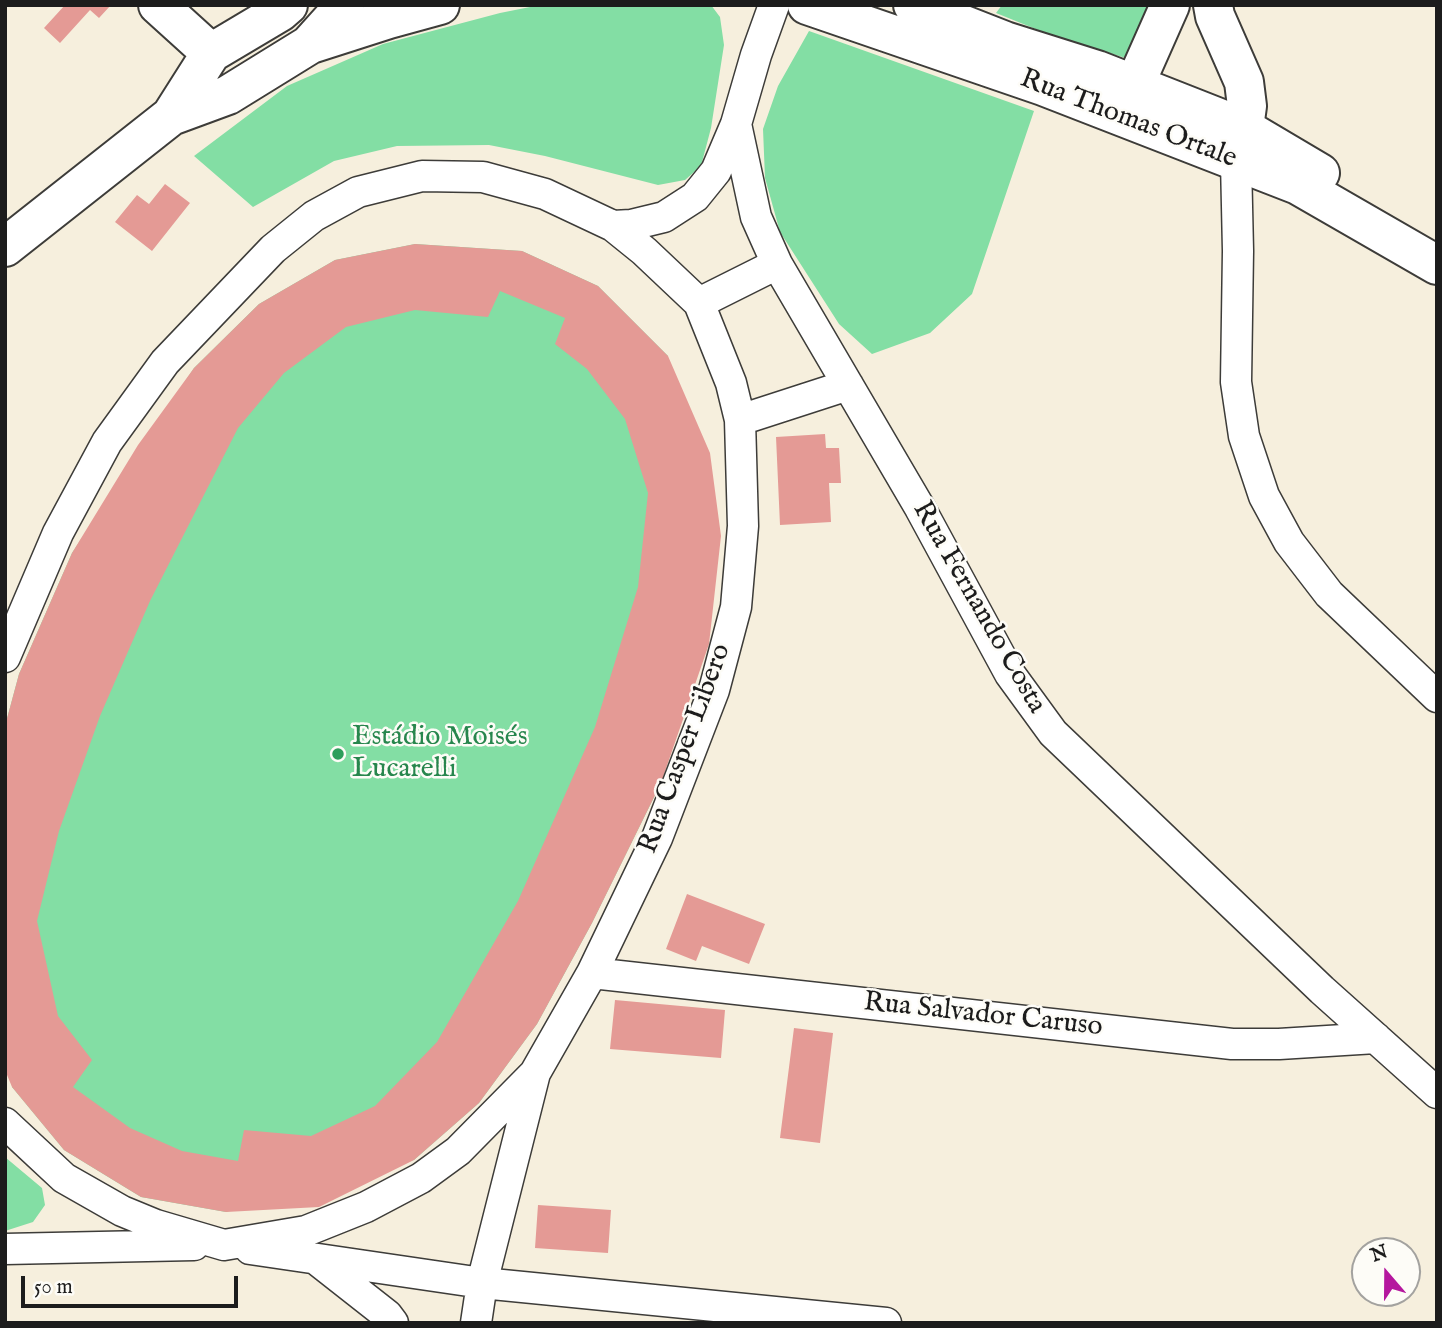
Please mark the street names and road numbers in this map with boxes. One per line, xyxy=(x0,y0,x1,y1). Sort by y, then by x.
street label: Rua Thomas Ortale xyxy=(1015,63,1241,177)
street label: Rua Fernando Costa xyxy=(904,496,1052,720)
street label: Rua Casper Libero xyxy=(632,640,740,858)
street label: Rua Salvador Caruso xyxy=(862,987,1104,1045)

